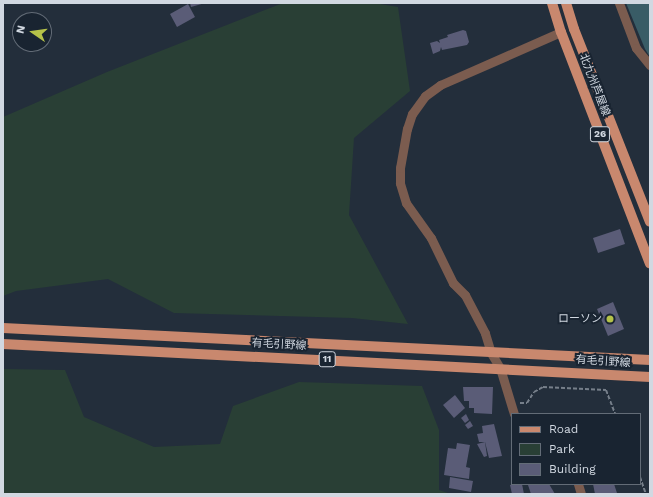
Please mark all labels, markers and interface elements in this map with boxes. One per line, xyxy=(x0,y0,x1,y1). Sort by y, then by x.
north arrow xyxy=(12,12,52,52)
text: N xyxy=(14,24,28,35)
street label: 北九州芦屋線 xyxy=(576,52,612,118)
road number: 26 xyxy=(589,126,611,142)
place label: ローソン xyxy=(558,312,602,326)
marker: ローソン xyxy=(605,314,615,324)
street label: 有毛引野線 xyxy=(251,337,307,353)
road number: 11 xyxy=(318,351,336,367)
street label: 有毛引野線 xyxy=(575,353,631,371)
legend xyxy=(511,413,641,485)
text: Road xyxy=(549,422,578,436)
text: Park xyxy=(549,442,575,456)
text: Building xyxy=(549,462,596,476)

